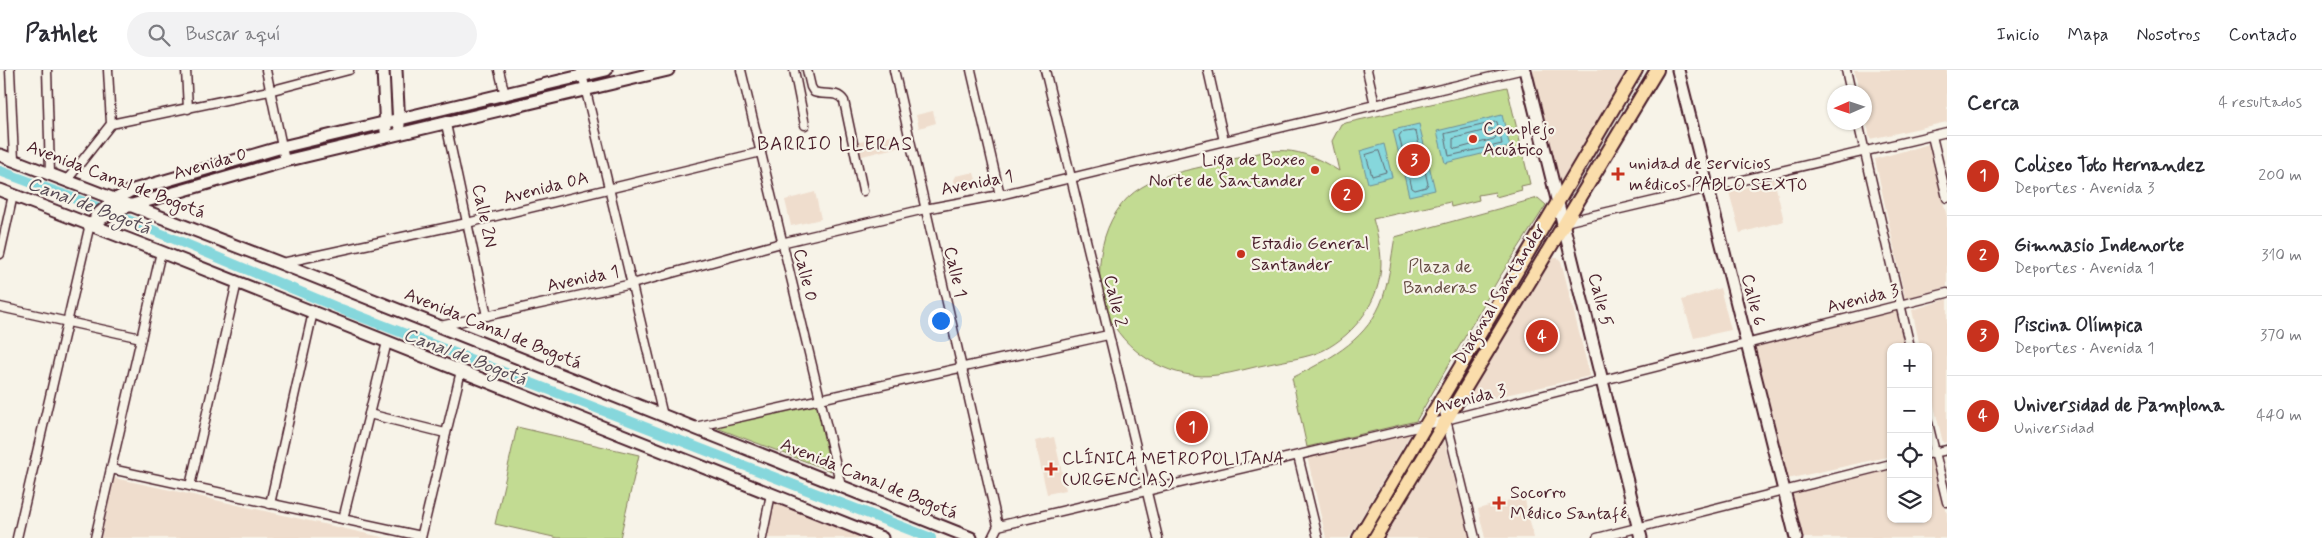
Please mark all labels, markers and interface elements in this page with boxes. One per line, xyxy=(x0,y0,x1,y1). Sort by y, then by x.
search box xyxy=(127,12,477,57)
text: Pathlet xyxy=(25,19,97,50)
icon: search xyxy=(145,21,173,49)
text: Buscar aquí xyxy=(185,22,281,47)
text: Inicio xyxy=(1997,23,2039,47)
text: Mapa xyxy=(2067,23,2108,47)
text: Nosotros xyxy=(2136,23,2201,47)
text: Contacto xyxy=(2229,23,2297,47)
north arrow xyxy=(1827,85,1872,130)
text: Cerca xyxy=(1967,89,2020,117)
text: 4 resultados xyxy=(2218,92,2302,113)
place label: Complejo Acuático xyxy=(1483,117,1555,162)
district label: BARRIO LLERAS xyxy=(757,132,913,157)
marker: Complejo Acuático xyxy=(1467,133,1479,145)
street label: Avenida Canal de Bogotá xyxy=(25,136,207,224)
pin: 3 xyxy=(1398,141,1430,179)
street label: Avenida 0 xyxy=(170,142,250,186)
place label: Liga de Boxeo Norte de Santander xyxy=(1149,148,1305,193)
place label: unidad de servicios médicos PABLO SEXTO xyxy=(1629,152,1808,197)
text: Coliseo Toto Hernandez xyxy=(2014,153,2205,178)
street label: Avenida 1 xyxy=(939,164,1015,202)
marker: Liga de Boxeo Norte de Santander xyxy=(1309,164,1321,176)
text: 1 xyxy=(1979,165,1987,186)
text: 200 m xyxy=(2258,165,2302,186)
street label: Avenida 0A xyxy=(501,166,591,210)
marker: unidad de servicios médicos PABLO SEXTO xyxy=(1611,167,1625,181)
water label: Canal de Bogotá xyxy=(25,172,153,240)
pin: 2 xyxy=(1331,176,1363,214)
text: Deportes · Avenida 3 xyxy=(2014,178,2154,199)
street label: Calle 2N xyxy=(466,182,502,250)
street label: Diagonal Santander xyxy=(1448,218,1554,370)
place label: Estadio General Santander xyxy=(1251,232,1369,277)
text: Gimnasio Indenorte xyxy=(2014,233,2184,258)
street label: Calle 1 xyxy=(938,244,972,300)
text: 2 xyxy=(1979,245,1987,266)
text: 310 m xyxy=(2261,245,2302,266)
street label: Calle 0 xyxy=(787,246,823,304)
marker: Estadio General Santander xyxy=(1235,248,1247,260)
park label: Plaza de Banderas xyxy=(1403,255,1477,300)
text: Deportes · Avenida 1 xyxy=(2014,258,2154,279)
street label: Avenida 1 xyxy=(545,260,621,298)
street label: Calle 5 xyxy=(1582,271,1618,329)
street label: Calle 6 xyxy=(1735,271,1771,329)
street label: Calle 2 xyxy=(1097,273,1133,329)
street label: Avenida 3 xyxy=(1824,278,1902,320)
street label: Avenida Canal de Bogotá xyxy=(402,284,584,374)
your location xyxy=(928,308,954,334)
text: Piscina Olímpica xyxy=(2014,313,2143,338)
pin: 4 xyxy=(1526,317,1558,355)
water label: Canal de Bogotá xyxy=(401,323,529,391)
text: 3 xyxy=(1979,325,1987,346)
text: 370 m xyxy=(2260,325,2302,346)
text: Deportes · Avenida 1 xyxy=(2014,338,2154,359)
map controls xyxy=(1887,343,1932,523)
button: + xyxy=(1887,343,1932,388)
street label: Avenida 3 xyxy=(1431,378,1509,420)
button: − xyxy=(1887,388,1932,433)
text: Universidad de Pamplona xyxy=(2014,393,2224,418)
text: 4 xyxy=(1978,405,1988,426)
text: 440 m xyxy=(2256,405,2302,426)
pin: 1 xyxy=(1176,408,1208,446)
text: Universidad xyxy=(2014,418,2094,439)
street label: Avenida Canal de Bogotá xyxy=(776,432,961,527)
button: locate xyxy=(1887,433,1932,478)
place label: CLÍNICA METROPOLITANA (URGENCIAS) xyxy=(1062,447,1284,492)
marker: CLÍNICA METROPOLITANA (URGENCIAS) xyxy=(1044,462,1058,476)
button: layers xyxy=(1887,478,1932,523)
place label: Socorro Médico Santafé xyxy=(1510,481,1627,526)
marker: Socorro Médico Santafé xyxy=(1492,496,1506,510)

